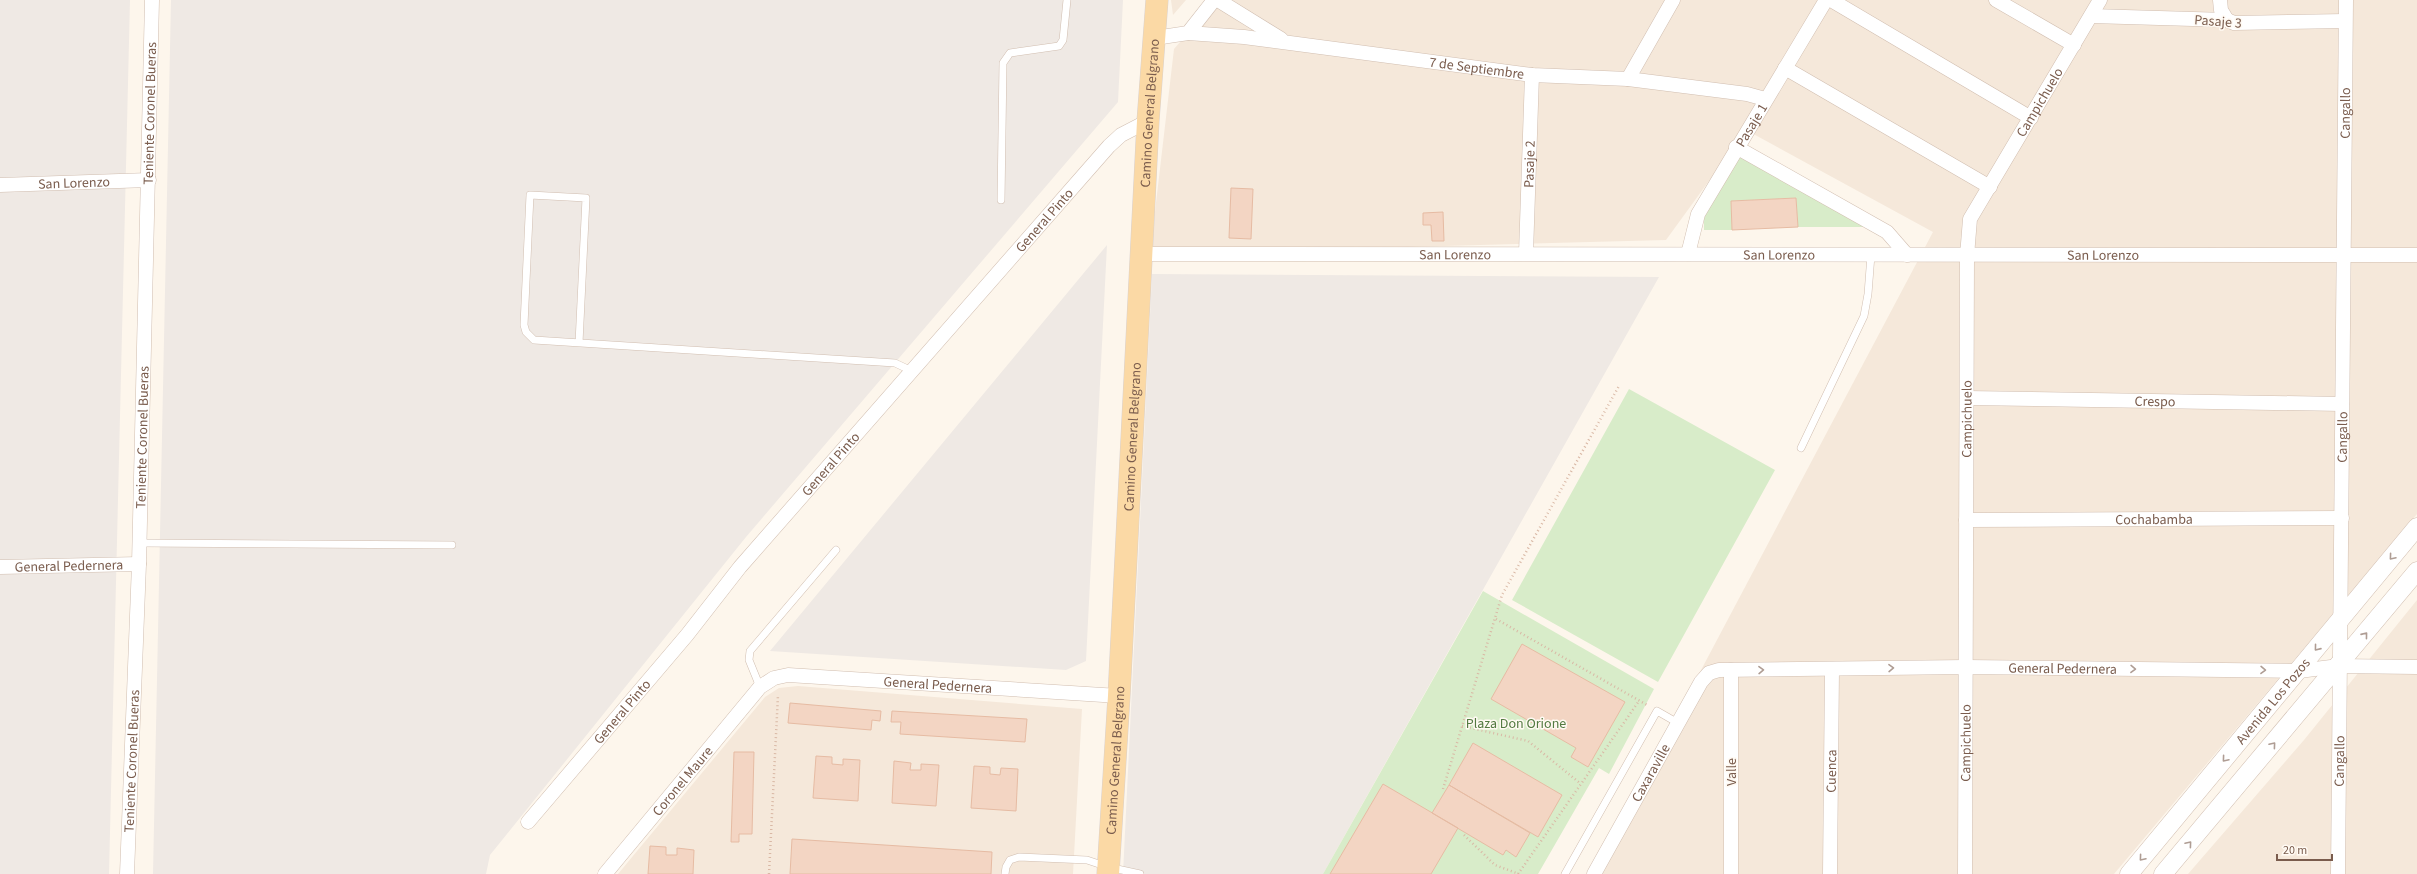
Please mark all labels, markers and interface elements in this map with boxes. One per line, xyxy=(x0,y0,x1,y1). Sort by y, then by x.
street label: Pasaje 3 xyxy=(2194,10,2242,34)
street label: Camino General Belgrano xyxy=(1136,38,1165,188)
street label: Teniente Coronel Bueras xyxy=(139,42,162,185)
street label: 7 de Septiembre xyxy=(1428,53,1525,85)
street label: Campichuelo xyxy=(2012,64,2069,141)
street label: Cangallo xyxy=(2336,87,2356,139)
street label: Pasaje 1 xyxy=(1731,100,1773,151)
street label: Pasaje 2 xyxy=(1519,140,1541,188)
street label: San Lorenzo xyxy=(38,172,110,195)
street label: General Pinto xyxy=(1011,184,1079,257)
street label: San Lorenzo xyxy=(1419,245,1491,265)
street label: San Lorenzo xyxy=(1743,245,1815,266)
street label: San Lorenzo xyxy=(2067,246,2139,266)
street label: Camino General Belgrano xyxy=(1119,362,1147,512)
street label: Teniente Coronel Bueras xyxy=(131,366,155,509)
street label: Campichuelo xyxy=(1957,380,1978,458)
street label: Crespo xyxy=(2134,392,2176,412)
street label: Cangallo xyxy=(2333,411,2353,463)
street label: General Pinto xyxy=(798,428,865,501)
street label: Cochabamba xyxy=(2115,510,2193,530)
one-way arrow xyxy=(2390,552,2397,559)
street label: General Pedernera xyxy=(15,555,123,578)
one-way arrow xyxy=(2360,632,2367,639)
one-way arrow xyxy=(2315,643,2322,650)
street label: Avenida Los Pozos xyxy=(2232,654,2315,749)
street label: General Pedernera xyxy=(2008,659,2117,680)
one-way arrow xyxy=(1888,664,1894,672)
one-way arrow xyxy=(1758,665,1764,674)
one-way arrow xyxy=(2130,665,2136,673)
one-way arrow xyxy=(2260,666,2266,674)
street label: General Pedernera xyxy=(883,672,993,699)
street label: General Pinto xyxy=(589,675,656,749)
street label: Camino General Belgrano xyxy=(1101,685,1131,835)
street label: Teniente Coronel Bueras xyxy=(120,689,145,833)
street label: Campichuelo xyxy=(1956,704,1977,782)
park label: Plaza Don Orione xyxy=(1466,714,1566,734)
street label: Cangallo xyxy=(2330,735,2350,787)
street label: Caxaraville xyxy=(1627,740,1676,806)
street label: Coronel Maure xyxy=(648,742,718,821)
one-way arrow xyxy=(2268,742,2275,750)
street label: Cuenca xyxy=(1822,749,1842,793)
one-way arrow xyxy=(2223,754,2230,761)
street label: Valle xyxy=(1722,758,1742,786)
scale bar xyxy=(2277,836,2332,862)
one-way arrow xyxy=(2184,842,2191,849)
text: 20 m xyxy=(2283,842,2307,859)
one-way arrow xyxy=(2139,854,2146,861)

